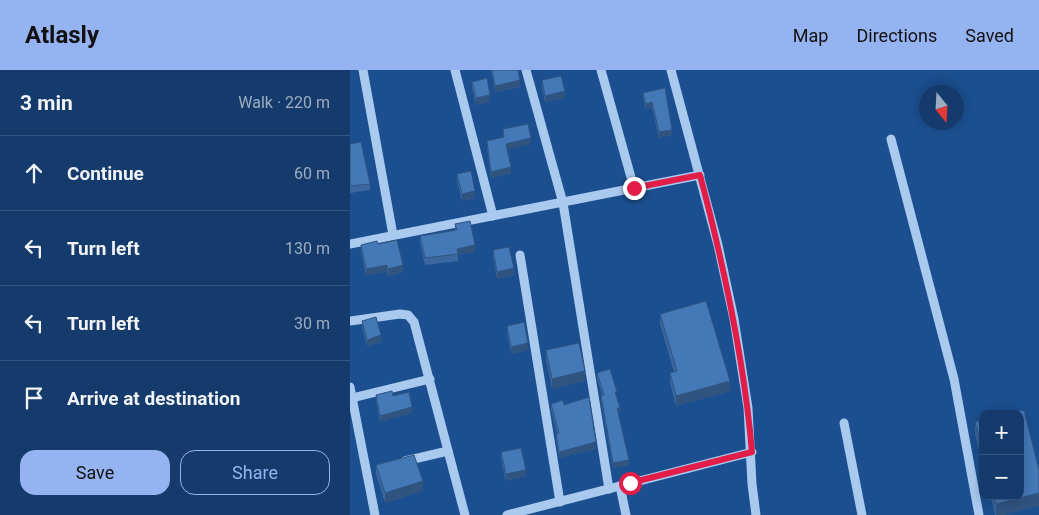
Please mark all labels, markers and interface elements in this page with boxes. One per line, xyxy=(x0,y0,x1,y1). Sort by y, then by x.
text: Atlasly xyxy=(25,21,99,49)
text: Map xyxy=(793,25,828,46)
text: Directions xyxy=(856,25,937,46)
text: Saved xyxy=(965,25,1014,46)
north arrow xyxy=(919,85,964,130)
text: 3 min xyxy=(20,91,73,115)
text: Walk · 220 m xyxy=(238,93,330,112)
icon: ahead xyxy=(20,159,48,187)
text: Continue xyxy=(67,162,144,185)
text: 60 m xyxy=(294,164,330,183)
route end xyxy=(623,177,646,200)
icon: left xyxy=(20,234,48,262)
text: Turn left xyxy=(67,237,140,260)
text: 130 m xyxy=(285,239,330,258)
icon: left xyxy=(20,309,48,337)
text: Turn left xyxy=(67,312,140,335)
text: 30 m xyxy=(294,314,330,333)
icon: arrive xyxy=(20,384,48,412)
text: Arrive at destination xyxy=(67,387,240,410)
map controls xyxy=(979,410,1024,500)
button: + xyxy=(979,410,1024,455)
button: Save xyxy=(20,450,170,495)
button: Share xyxy=(180,450,330,495)
button: − xyxy=(979,455,1024,500)
route start xyxy=(619,472,642,495)

